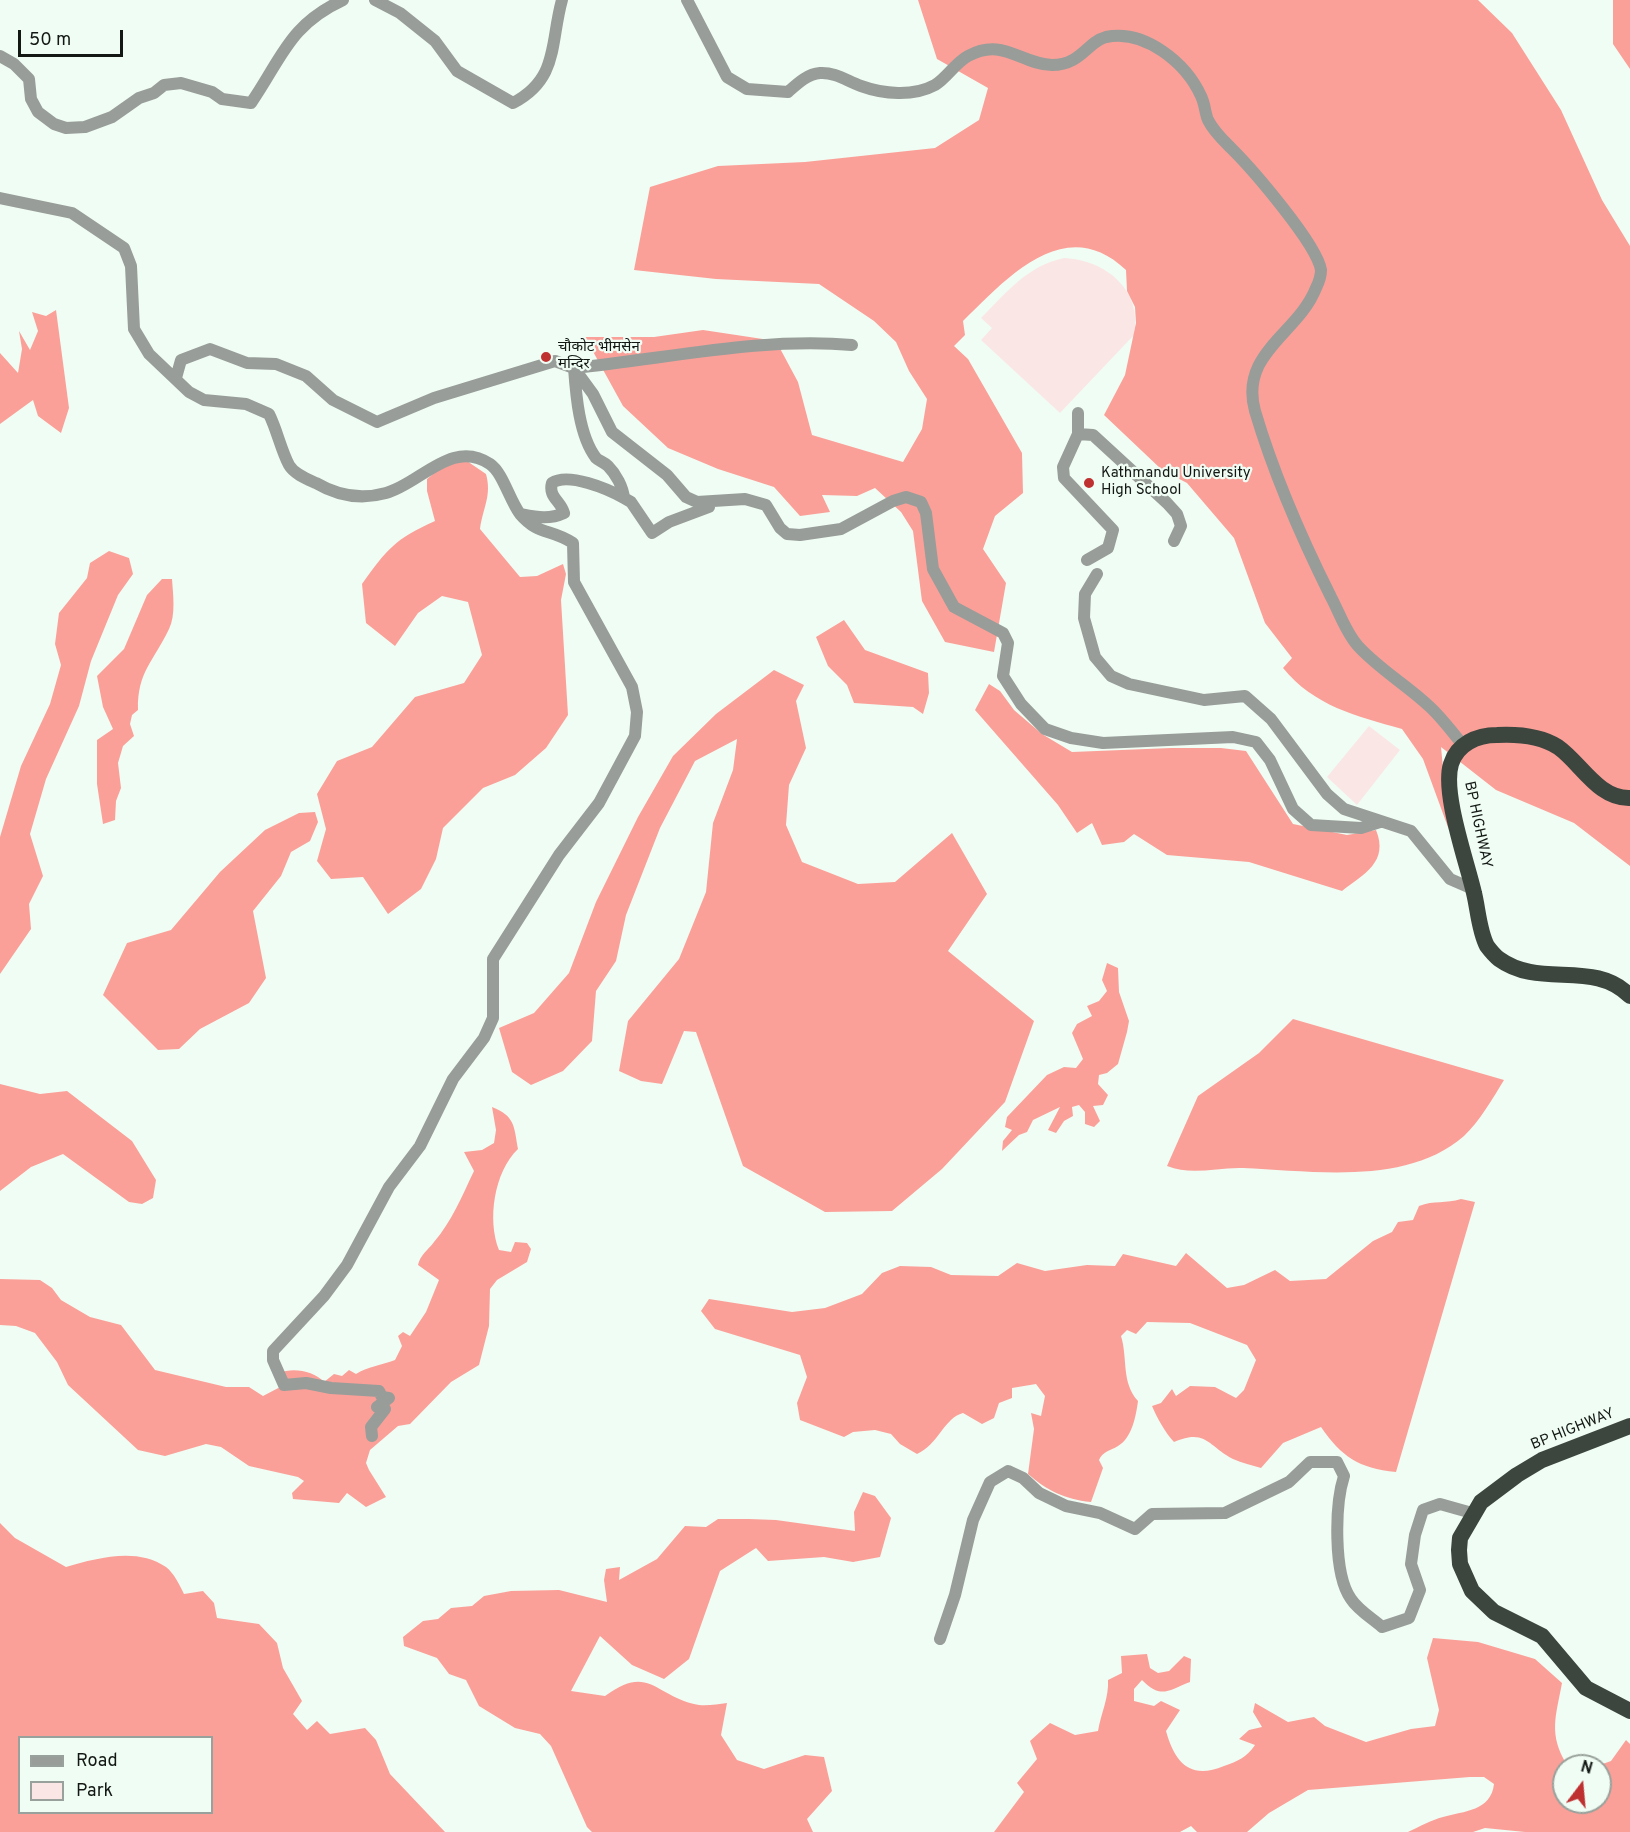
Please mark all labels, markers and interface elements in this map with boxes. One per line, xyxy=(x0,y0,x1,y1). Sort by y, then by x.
scale bar xyxy=(21,18,126,56)
text: 50 m xyxy=(29,29,71,52)
place label: चौकोट भीमसेन मन्दिर xyxy=(558,339,640,374)
marker: चौकोट भीमसेन मन्दिर xyxy=(539,350,553,364)
place label: Kathmandu University High School xyxy=(1101,465,1251,500)
marker: Kathmandu University High School xyxy=(1082,476,1096,490)
street label: BP HIGHWAY xyxy=(1459,780,1495,870)
street label: BP HIGHWAY xyxy=(1529,1405,1617,1455)
legend xyxy=(18,1736,213,1814)
text: Road xyxy=(76,1750,118,1773)
north arrow xyxy=(1552,1754,1612,1814)
text: N xyxy=(1578,1757,1595,1780)
text: Park xyxy=(76,1780,113,1803)

